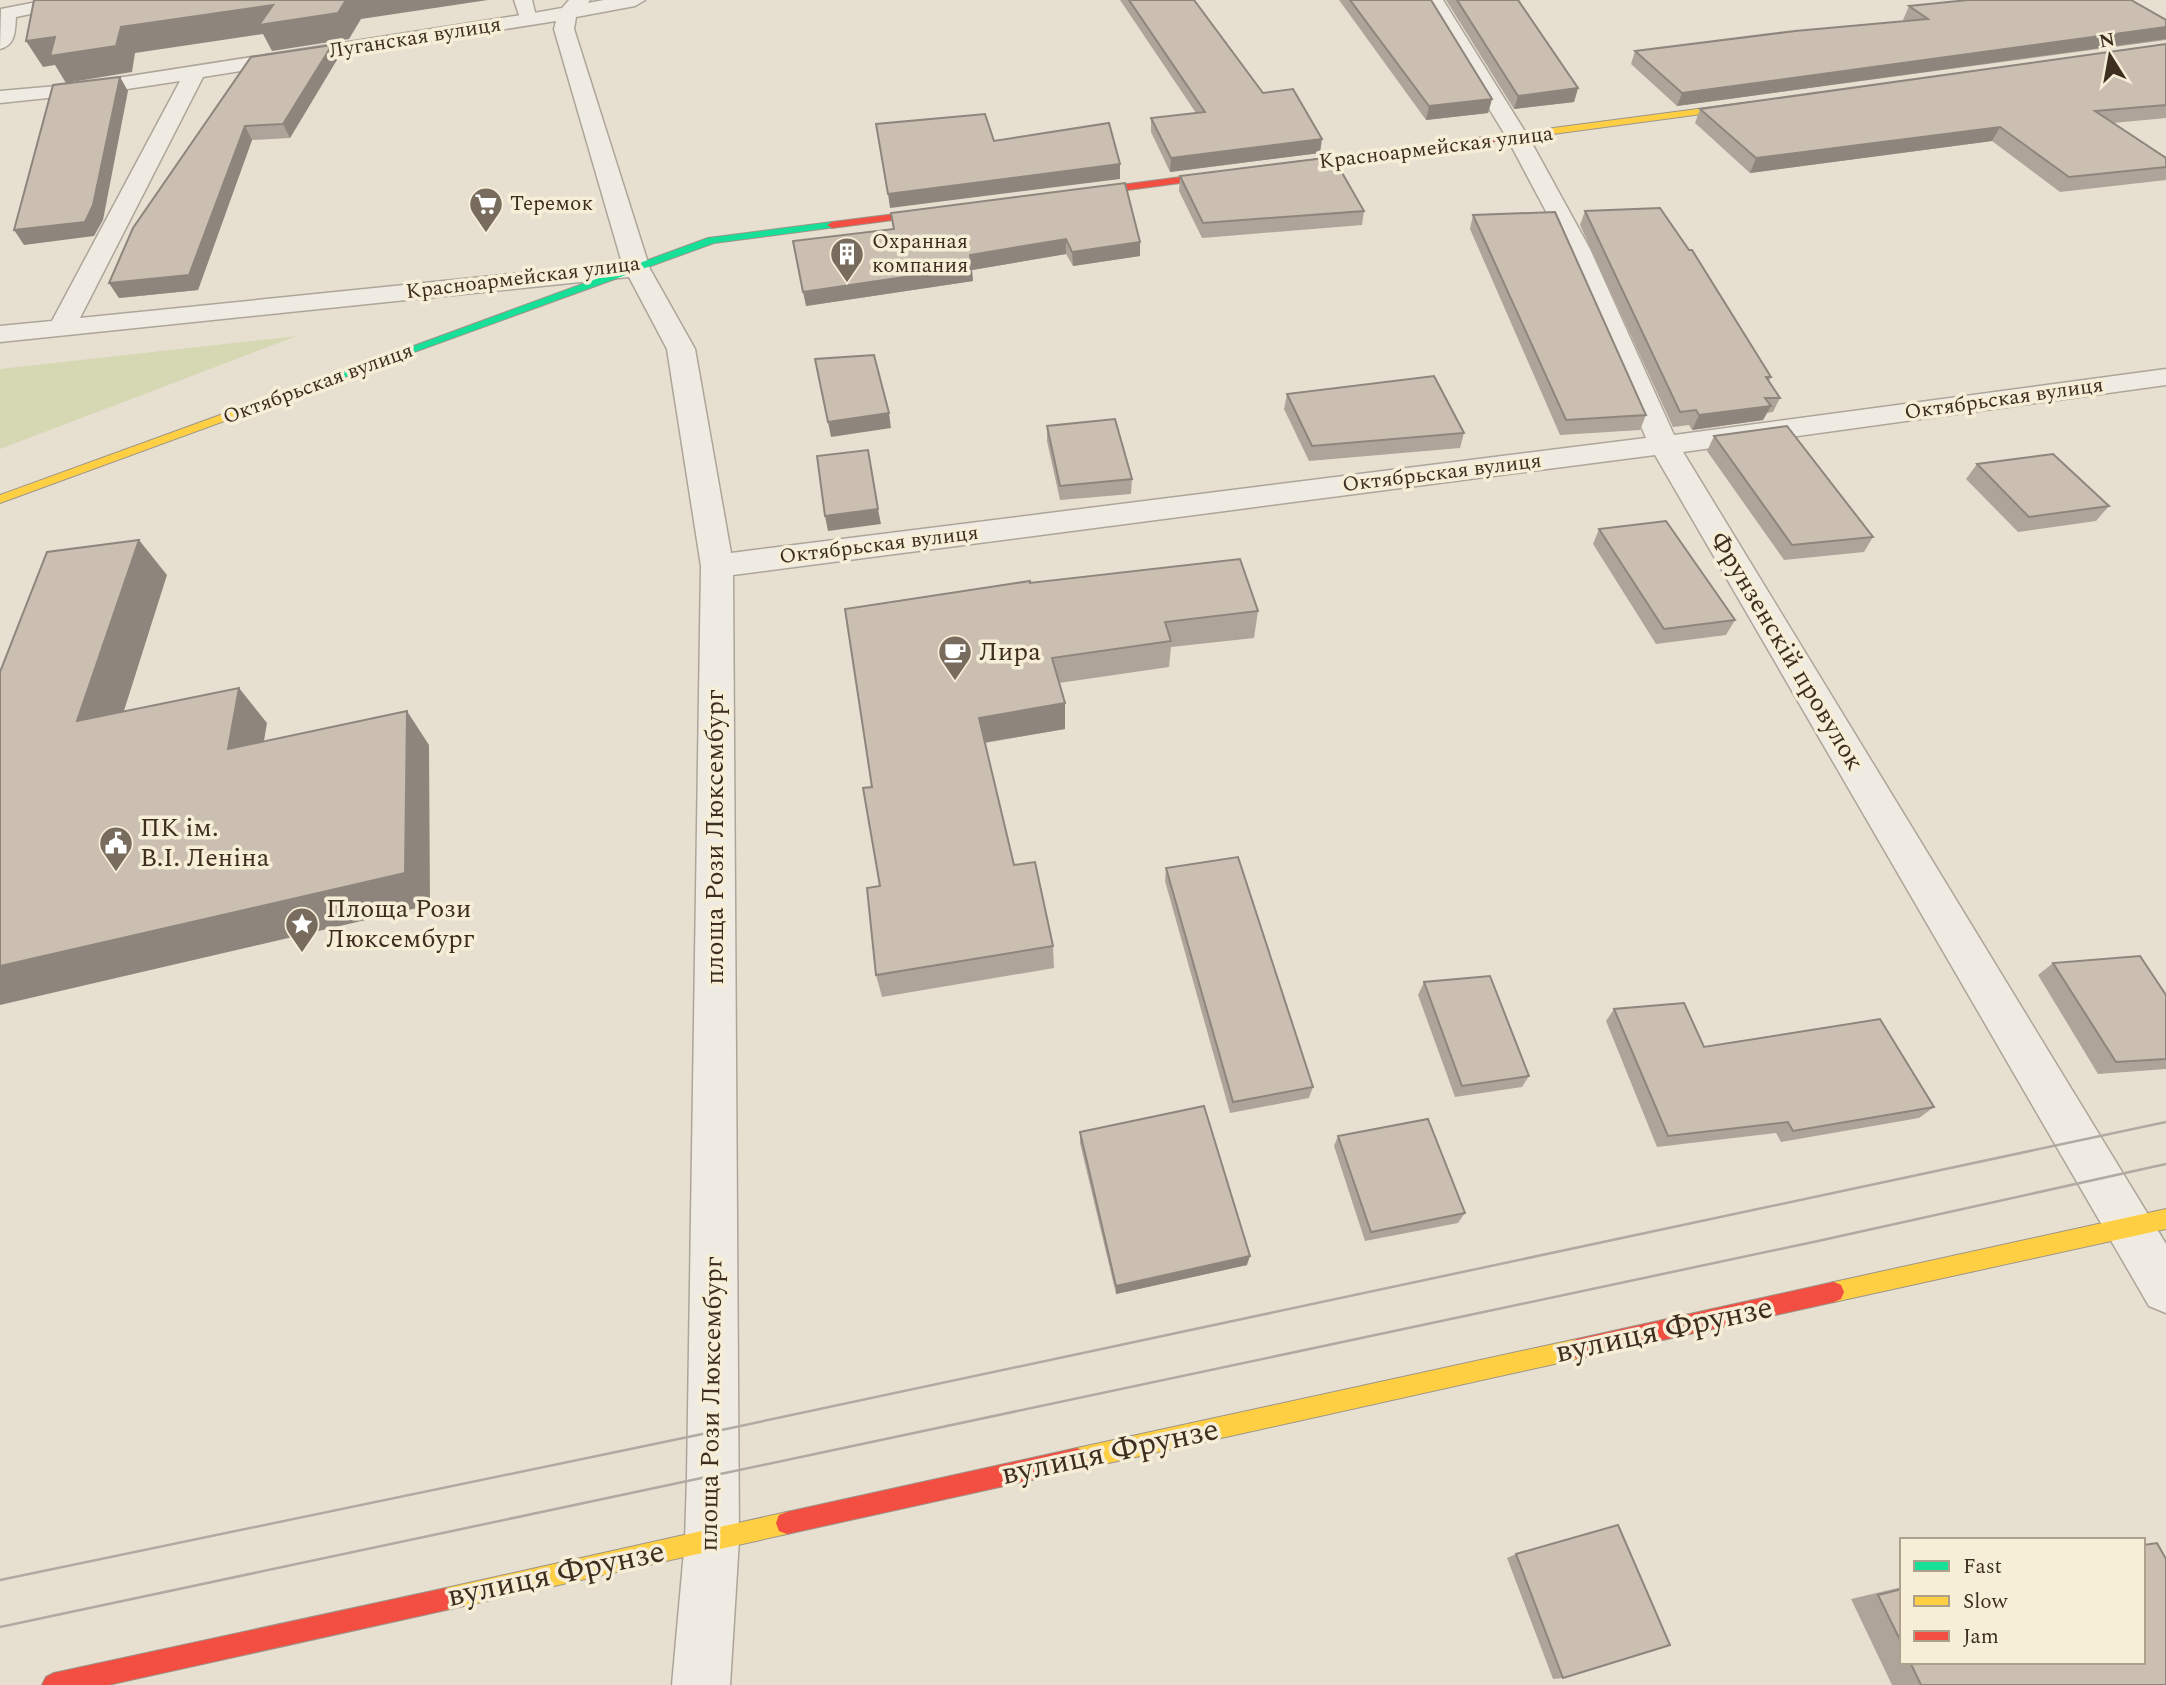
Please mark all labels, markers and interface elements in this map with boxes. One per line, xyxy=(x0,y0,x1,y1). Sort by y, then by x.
street label: Луганская вулиця xyxy=(327,9,503,67)
north arrow xyxy=(2075,21,2145,91)
text: N xyxy=(2097,25,2117,56)
street label: Красноармейская улица xyxy=(1317,118,1556,178)
supermarket icon: Теремок xyxy=(467,185,505,234)
place label: Теремок xyxy=(510,188,593,220)
place label: Охранная компания xyxy=(872,226,968,282)
building icon: Охранная компания xyxy=(828,235,866,284)
street label: Красноармейская улица xyxy=(404,248,643,308)
street label: Октябрьская вулиця xyxy=(218,335,418,433)
street label: Октябрьская вулиця xyxy=(1903,369,2105,429)
street label: Октябрьская вулиця xyxy=(1341,445,1543,501)
street label: Октябрьская вулиця xyxy=(778,517,980,573)
street label: Фрунзенскій провулок xyxy=(1700,524,1874,778)
place label: Лира xyxy=(979,632,1041,672)
cafe icon: Лира xyxy=(936,633,974,682)
street label: площа Рози Люксембург xyxy=(695,689,735,985)
place label: ПК ім. В.І. Леніна xyxy=(140,808,270,878)
public building icon: ПК ім. В.І. Леніна xyxy=(97,824,135,873)
place label: Площа Рози Люксембург xyxy=(326,889,475,959)
place icon: Площа Рози Люксембург xyxy=(283,905,321,954)
street label: площа Рози Люксембург xyxy=(688,1256,734,1552)
street label: вулиця Фрунзе xyxy=(1551,1283,1777,1377)
street label: вулиця Фрунзе xyxy=(997,1405,1223,1499)
street label: вулиця Фрунзе xyxy=(443,1527,669,1621)
legend xyxy=(1900,1538,2145,1664)
text: Fast xyxy=(1963,1551,2002,1583)
text: Slow xyxy=(1963,1586,2009,1618)
text: Jam xyxy=(1963,1621,1999,1653)

